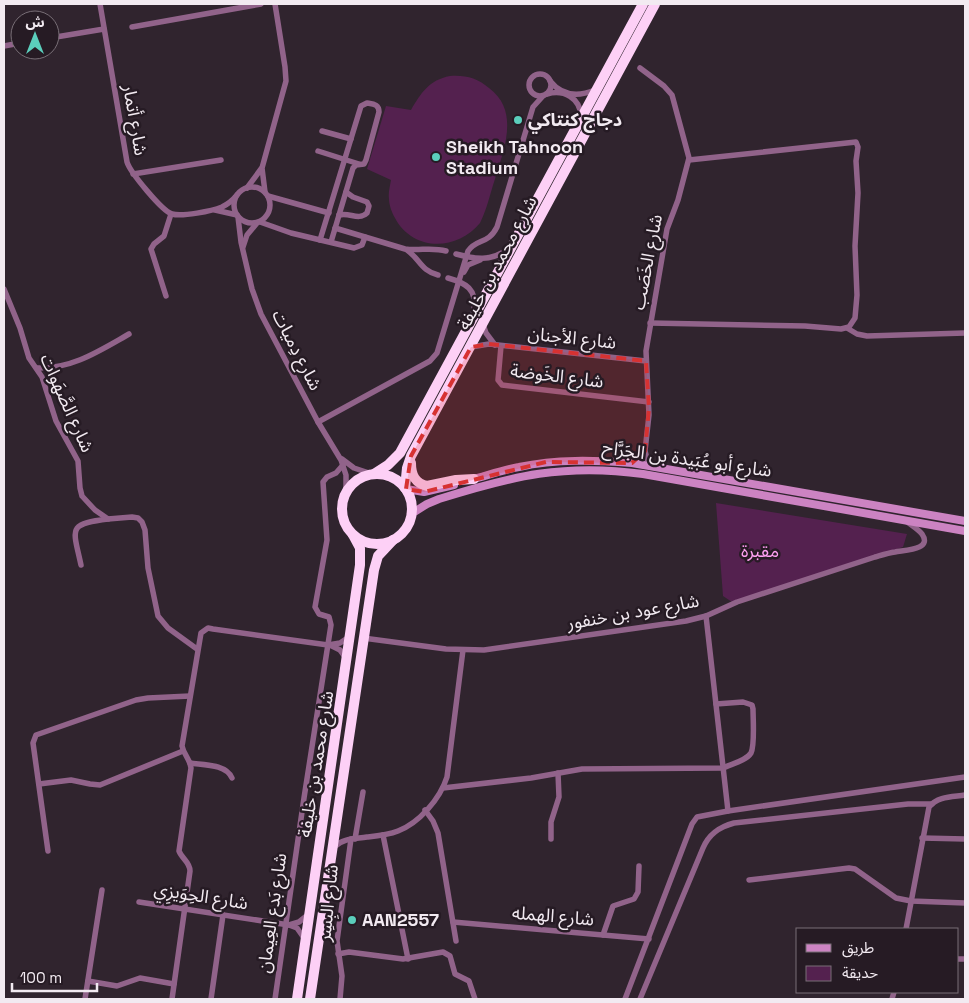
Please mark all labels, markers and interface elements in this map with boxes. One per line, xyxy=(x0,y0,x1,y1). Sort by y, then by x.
north arrow xyxy=(10,10,60,60)
text: ش xyxy=(25,13,45,31)
street label: شارع أتمار xyxy=(115,82,153,158)
place label: دجاج كنتاكي xyxy=(528,108,622,134)
marker: دجاج كنتاكي xyxy=(512,114,524,126)
place label: Sheikh Tahnoon Stadium xyxy=(446,135,583,179)
marker: Sheikh Tahnoon Stadium xyxy=(430,151,442,163)
street label: شارع محمد بن خليفة xyxy=(452,192,544,335)
street label: شارع الخَصَب xyxy=(626,212,670,312)
street label: شارع دِميات xyxy=(265,306,328,395)
street label: شارع الأجنان xyxy=(526,321,617,357)
street label: شارع الصَّهَوات xyxy=(33,350,99,457)
street label: شارع الخَوضة xyxy=(509,358,605,396)
street label: شارع أبو عُبَيدة بن الجَرَّاح xyxy=(600,435,773,485)
park label: مقبرة xyxy=(741,539,779,562)
street label: شارع عود بن خنفور xyxy=(564,589,701,638)
street label: شارع محمد بن خليفة xyxy=(293,689,341,839)
street label: شارع بَدع العِيمان xyxy=(252,851,294,975)
street label: شارع البِسِر xyxy=(312,863,346,944)
street label: شارع الحِوَيزِي xyxy=(152,877,250,917)
street label: شارع الهمله xyxy=(511,900,595,934)
place label: AAN2557 xyxy=(362,908,439,931)
marker: AAN2557 xyxy=(346,914,358,926)
legend xyxy=(796,928,959,993)
text: طريق xyxy=(842,938,874,958)
scale bar xyxy=(12,960,98,992)
text: حديقة xyxy=(842,963,878,982)
text: 100 m xyxy=(20,968,62,987)

